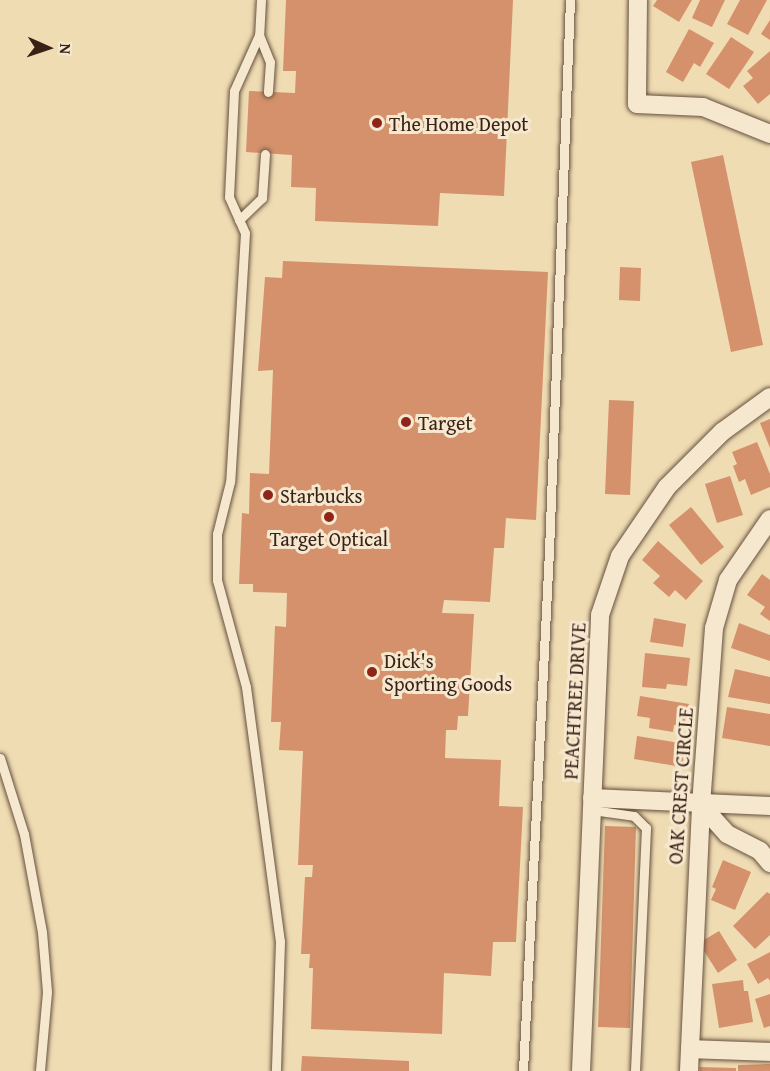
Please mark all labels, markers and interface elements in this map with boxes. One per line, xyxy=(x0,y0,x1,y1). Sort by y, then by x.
north arrow xyxy=(18,18,78,78)
text: N xyxy=(54,43,78,55)
place label: The Home Depot xyxy=(389,111,528,135)
marker: The Home Depot xyxy=(370,116,384,130)
place label: Target xyxy=(418,410,473,434)
marker: Target xyxy=(399,415,413,429)
place label: Starbucks xyxy=(280,483,362,507)
marker: Starbucks xyxy=(261,488,275,502)
marker: Target Optical xyxy=(322,510,336,524)
place label: Target Optical xyxy=(270,526,388,550)
street label: PEACHTREE DRIVE xyxy=(558,622,590,780)
place label: Dick's Sporting Goods xyxy=(384,648,512,695)
marker: Dick's Sporting Goods xyxy=(365,665,379,679)
street label: OAK CREST CIRCLE xyxy=(663,707,697,865)

